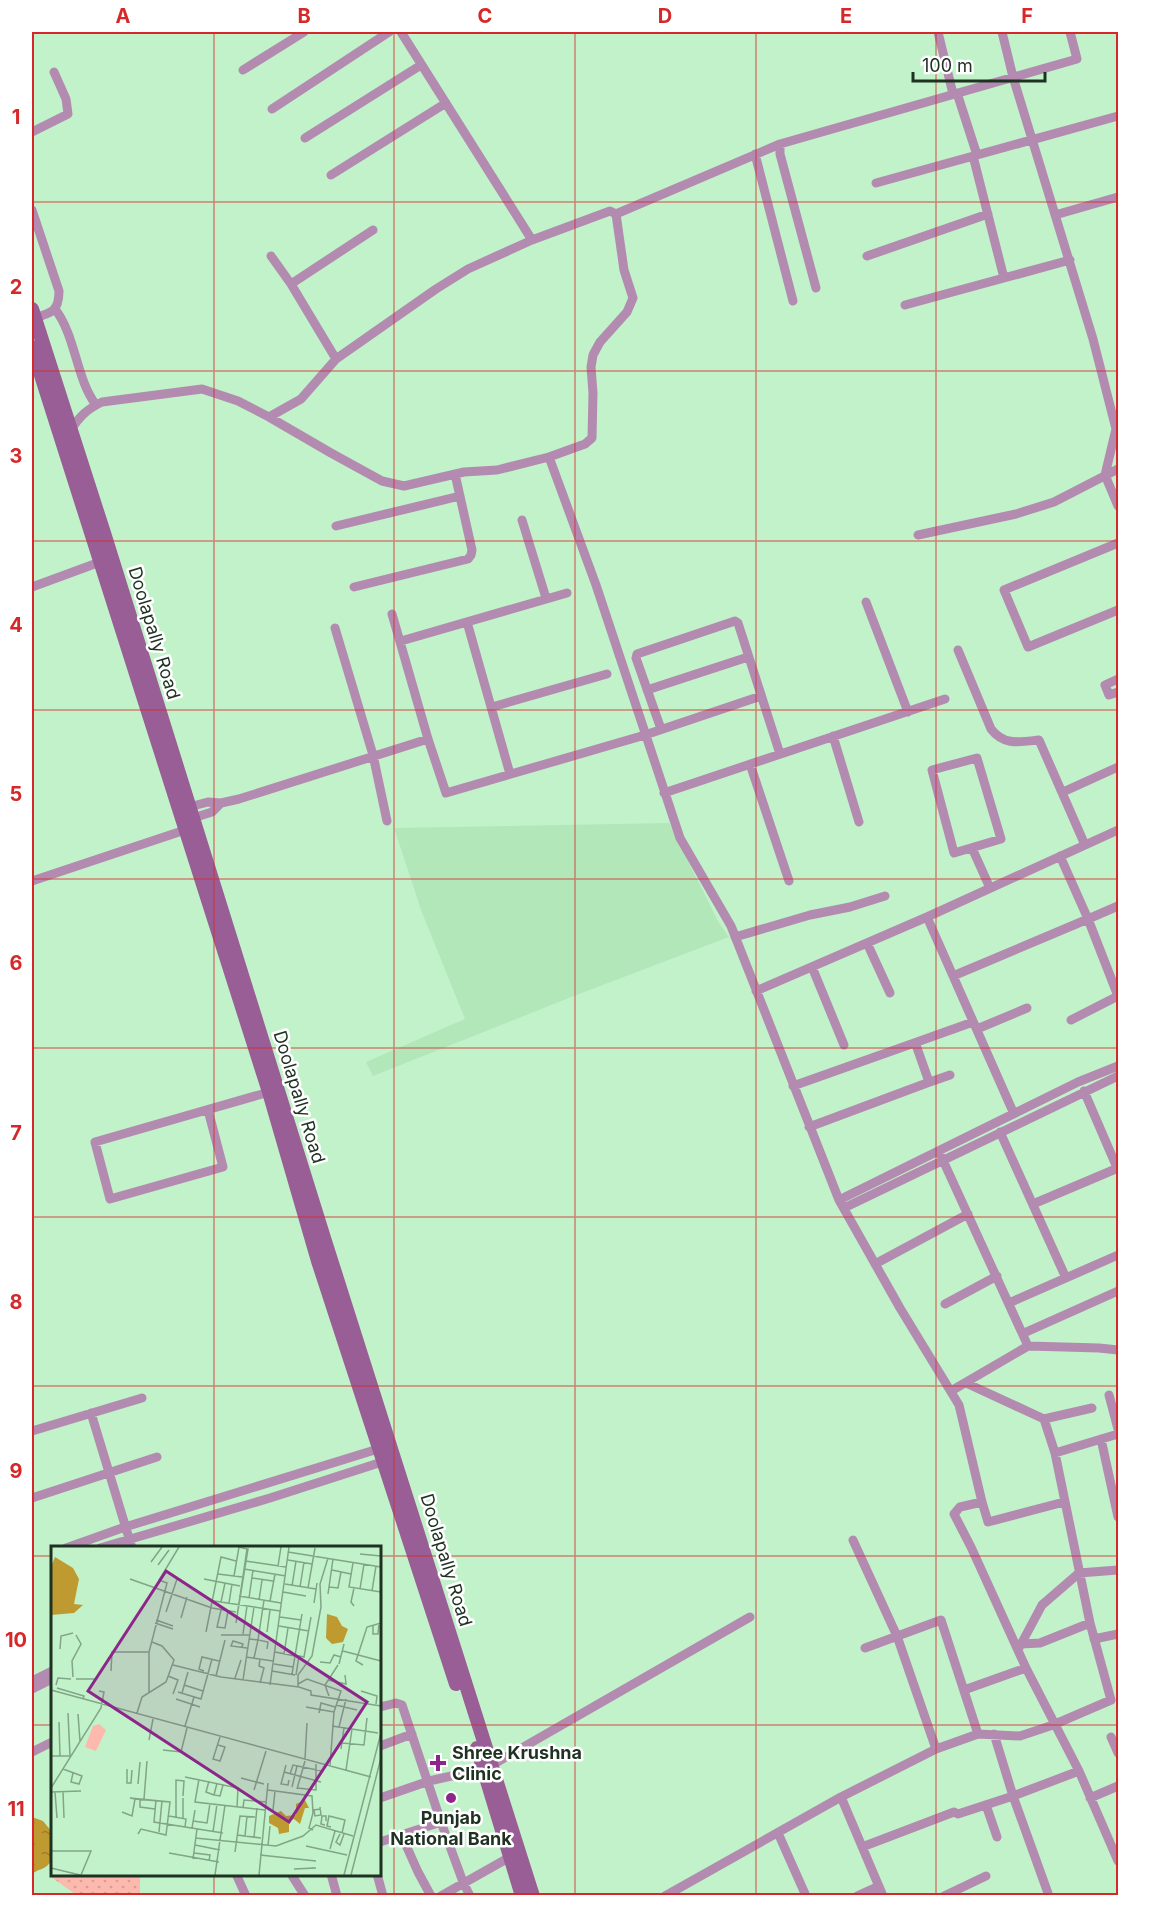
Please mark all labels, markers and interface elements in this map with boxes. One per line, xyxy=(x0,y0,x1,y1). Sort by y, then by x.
text: A xyxy=(116,4,131,28)
text: B xyxy=(297,4,311,28)
text: C xyxy=(478,4,492,28)
text: D xyxy=(658,4,672,28)
text: E xyxy=(840,4,852,28)
text: F xyxy=(1021,4,1033,28)
scale bar xyxy=(913,45,1045,83)
text: 100 m xyxy=(922,55,973,76)
text: 1 xyxy=(12,105,20,129)
text: 2 xyxy=(10,275,22,299)
text: 3 xyxy=(10,444,22,468)
street label: Doolapally Road xyxy=(124,564,185,702)
text: 4 xyxy=(9,613,23,637)
text: 5 xyxy=(10,782,22,806)
text: 6 xyxy=(10,951,23,975)
street label: Doolapally Road xyxy=(269,1028,330,1166)
text: 7 xyxy=(10,1121,22,1145)
text: 8 xyxy=(9,1290,23,1314)
text: 9 xyxy=(10,1459,23,1483)
street label: Doolapally Road xyxy=(416,1491,477,1629)
inset map xyxy=(51,1546,381,1876)
text: 10 xyxy=(5,1628,27,1652)
place label: Shree Krushna Clinic xyxy=(452,1742,582,1784)
marker: Shree Krushna Clinic xyxy=(429,1754,447,1772)
marker: Punjab National Bank xyxy=(444,1791,458,1805)
text: 11 xyxy=(7,1797,25,1821)
place label: Punjab National Bank xyxy=(390,1807,512,1849)

